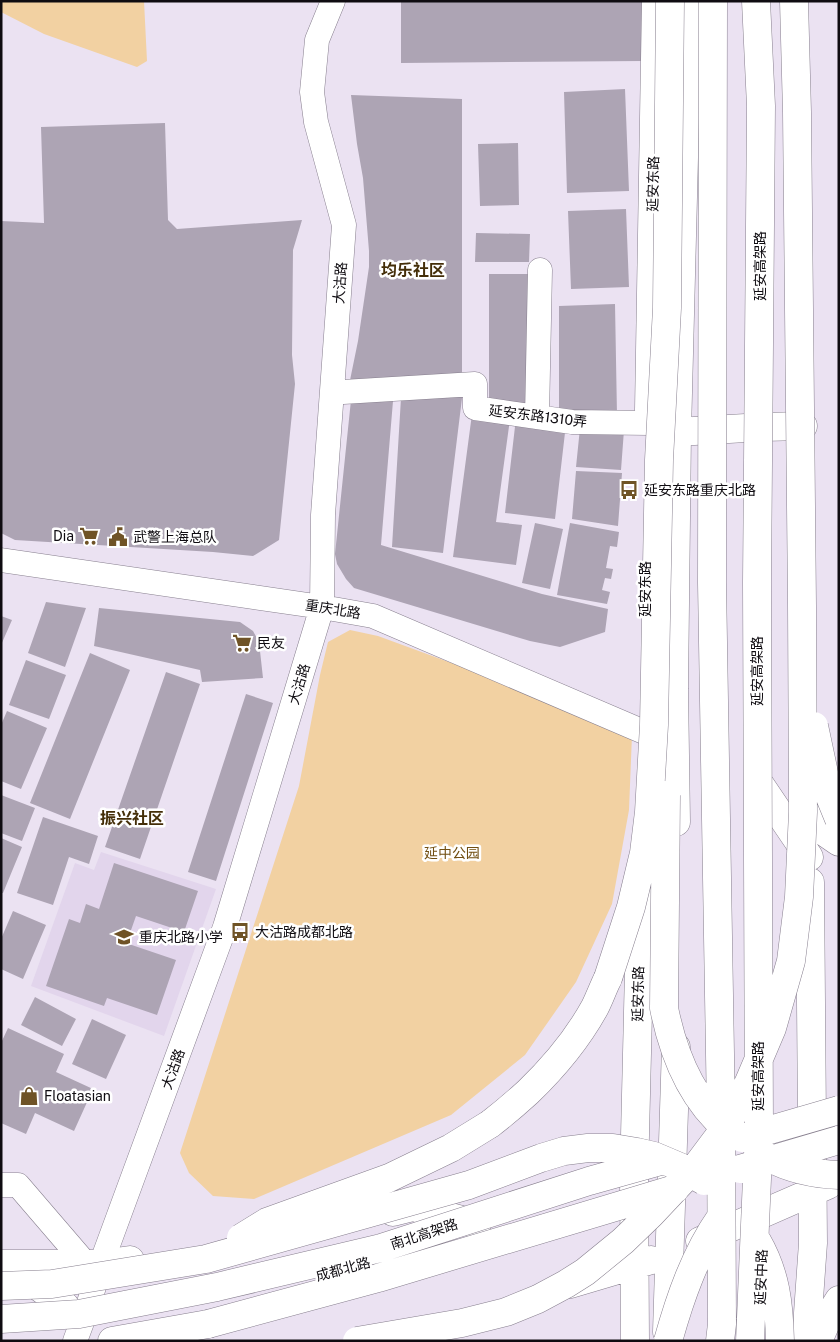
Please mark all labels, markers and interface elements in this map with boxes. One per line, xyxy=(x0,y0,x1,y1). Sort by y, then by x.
street label: 延安东路 xyxy=(645,156,661,212)
street label: 延安高架路 xyxy=(752,231,768,301)
street label: 大沽路 xyxy=(331,261,349,305)
district label: 均乐社区 xyxy=(381,261,445,280)
street label: 延安东路1310弄 xyxy=(488,402,588,430)
bus stop icon: 延安东路重庆北路 xyxy=(618,479,640,501)
place label: 延安东路重庆北路 xyxy=(644,482,756,498)
supermarket icon: Dia xyxy=(78,525,100,547)
public building icon: 武警上海总队 xyxy=(107,526,129,548)
place label: Dia xyxy=(53,528,74,544)
place label: 武警上海总队 xyxy=(133,529,217,545)
street label: 延安东路 xyxy=(637,561,653,617)
street label: 重庆北路 xyxy=(304,597,362,621)
supermarket icon: 民友 xyxy=(231,632,253,654)
place label: 民友 xyxy=(257,635,285,651)
street label: 延安高架路 xyxy=(749,636,765,706)
street label: 大沽路 xyxy=(285,662,313,706)
district label: 振兴社区 xyxy=(100,809,164,828)
park label: 延中公园 xyxy=(424,845,480,861)
bus stop icon: 大沽路成都北路 xyxy=(229,921,251,943)
place label: 大沽路成都北路 xyxy=(255,924,353,940)
school or university icon: 重庆北路小学 xyxy=(113,926,135,948)
place label: 重庆北路小学 xyxy=(139,929,223,945)
street label: 延安东路 xyxy=(630,966,646,1022)
street label: 延安高架路 xyxy=(750,1041,766,1111)
street label: 大沽路 xyxy=(158,1047,188,1091)
shop icon: Floatasian xyxy=(18,1085,40,1107)
place label: Floatasian xyxy=(44,1088,111,1104)
street label: 南北高架路 xyxy=(388,1216,460,1252)
street label: 延安中路 xyxy=(752,1249,770,1305)
street label: 成都北路 xyxy=(314,1254,372,1284)

